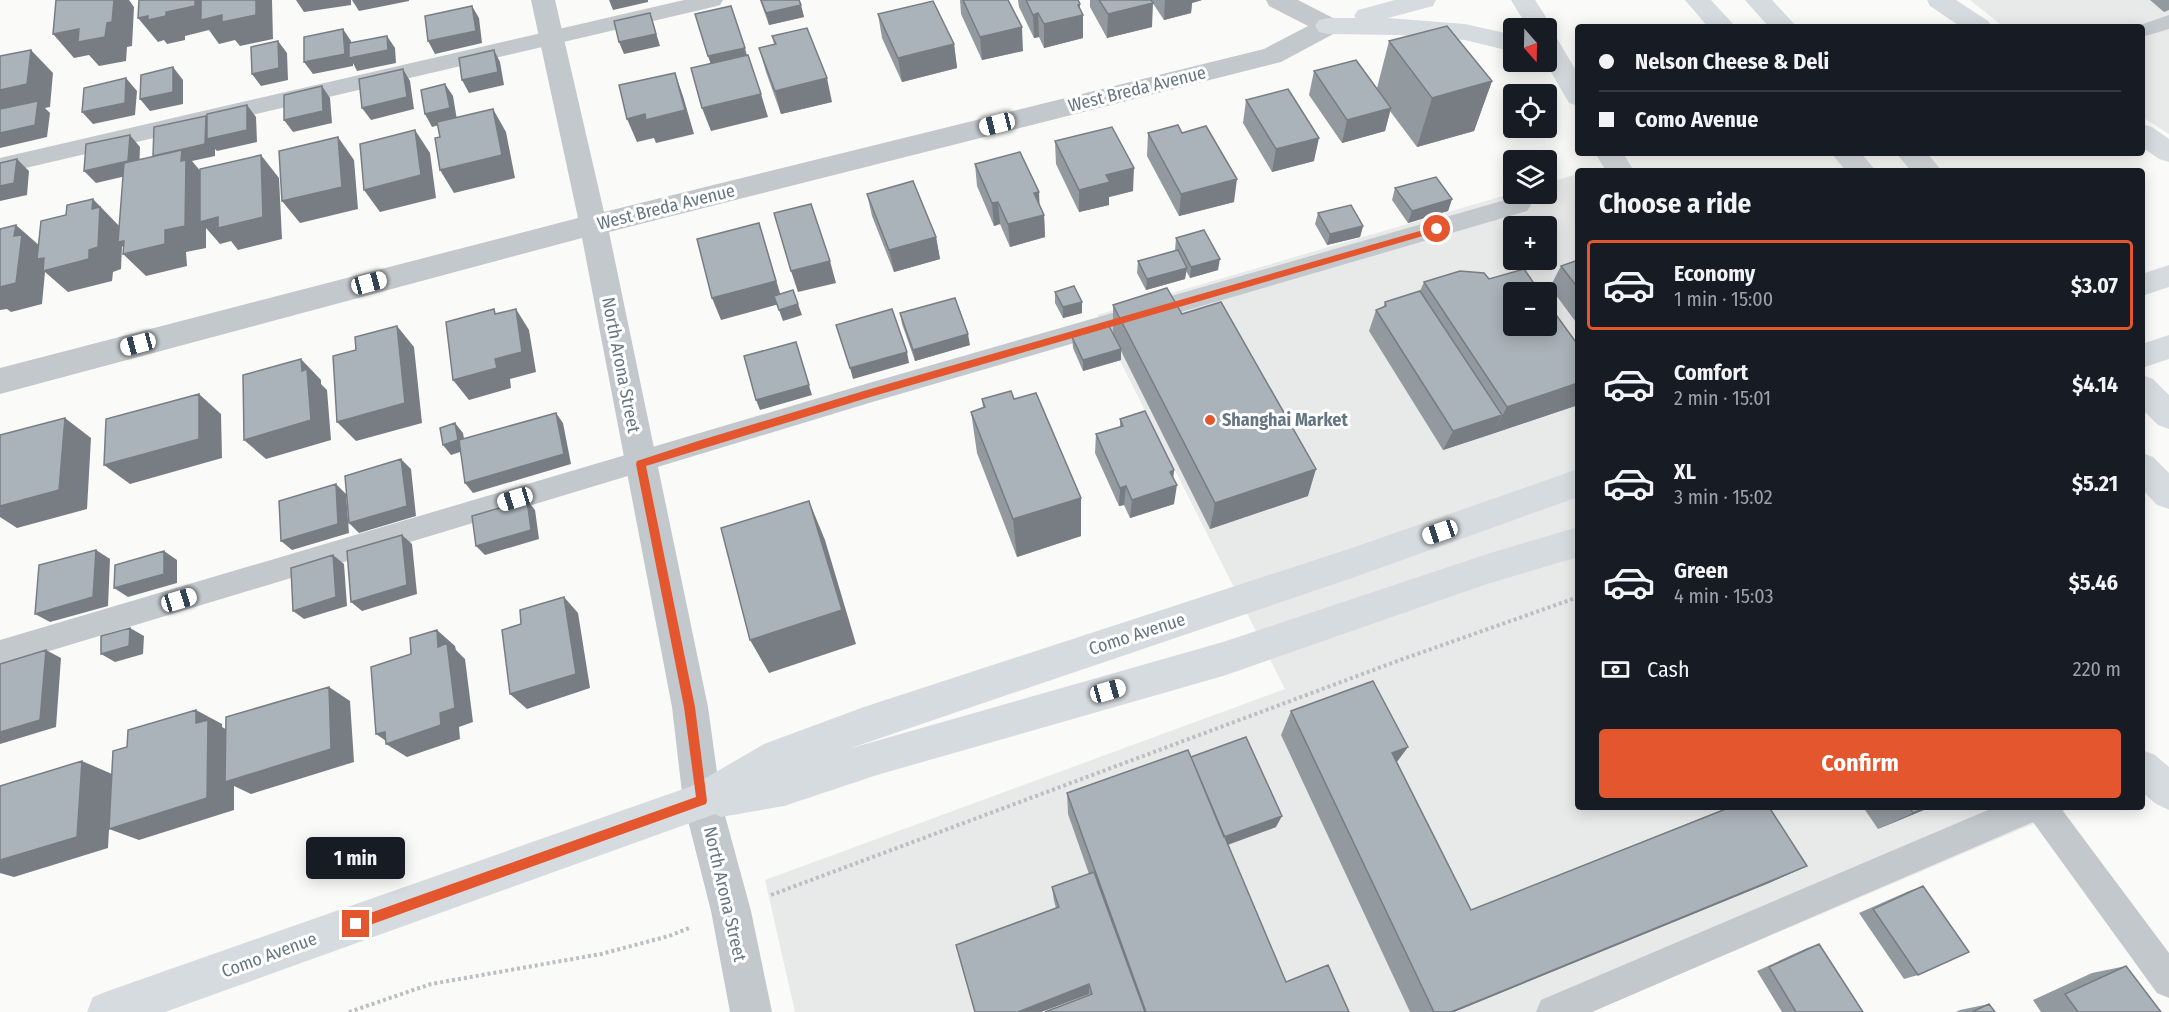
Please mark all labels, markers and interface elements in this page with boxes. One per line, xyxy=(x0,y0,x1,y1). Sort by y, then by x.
north arrow xyxy=(1503,18,1557,72)
map controls xyxy=(1503,18,1557,336)
text: Nelson Cheese & Deli xyxy=(1635,48,1829,75)
street label: West Breda Avenue xyxy=(1066,61,1208,117)
button: locate xyxy=(1503,84,1557,138)
text: Como Avenue xyxy=(1635,106,1758,133)
car xyxy=(977,111,1017,137)
button: layers xyxy=(1503,150,1557,204)
street label: West Breda Avenue xyxy=(595,179,737,235)
text: Choose a ride xyxy=(1599,188,1751,220)
route start xyxy=(1423,215,1450,242)
button: + xyxy=(1503,216,1557,270)
icon: car xyxy=(1602,258,1656,312)
text: Economy xyxy=(1674,260,1755,287)
car xyxy=(349,270,389,296)
text: $3.07 xyxy=(2071,272,2118,299)
button: − xyxy=(1503,282,1557,336)
text: 1 min · 15:00 xyxy=(1674,287,1773,311)
street label: North Arona Street xyxy=(597,295,645,435)
car xyxy=(118,331,158,357)
icon: car xyxy=(1602,357,1656,411)
text: Comfort xyxy=(1674,359,1748,386)
text: $4.14 xyxy=(2072,371,2118,398)
text: 2 min · 15:01 xyxy=(1674,386,1771,410)
place label: Shanghai Market xyxy=(1222,409,1348,431)
marker: Shanghai Market xyxy=(1203,413,1217,427)
icon: car xyxy=(1602,456,1656,510)
text: XL xyxy=(1674,458,1696,485)
text: $5.21 xyxy=(2072,470,2118,497)
car xyxy=(495,485,535,513)
text: 3 min · 15:02 xyxy=(1674,485,1773,509)
car xyxy=(1420,518,1460,546)
icon: car xyxy=(1602,555,1656,609)
text: Green xyxy=(1674,557,1728,584)
text: $5.46 xyxy=(2069,569,2118,596)
text: 4 min · 15:03 xyxy=(1674,584,1773,608)
car xyxy=(159,586,199,614)
street label: Como Avenue xyxy=(1086,608,1188,660)
icon: cash xyxy=(1599,653,1632,686)
text: Cash xyxy=(1647,656,1690,683)
text: 220 m xyxy=(2073,657,2121,681)
car xyxy=(1088,677,1128,705)
button: Confirm xyxy=(1599,729,2121,798)
street label: North Arona Street xyxy=(699,824,751,964)
callout: 1 min xyxy=(306,837,406,879)
text: 1 min xyxy=(334,846,377,870)
route end xyxy=(342,910,369,937)
street label: Como Avenue xyxy=(218,928,320,982)

